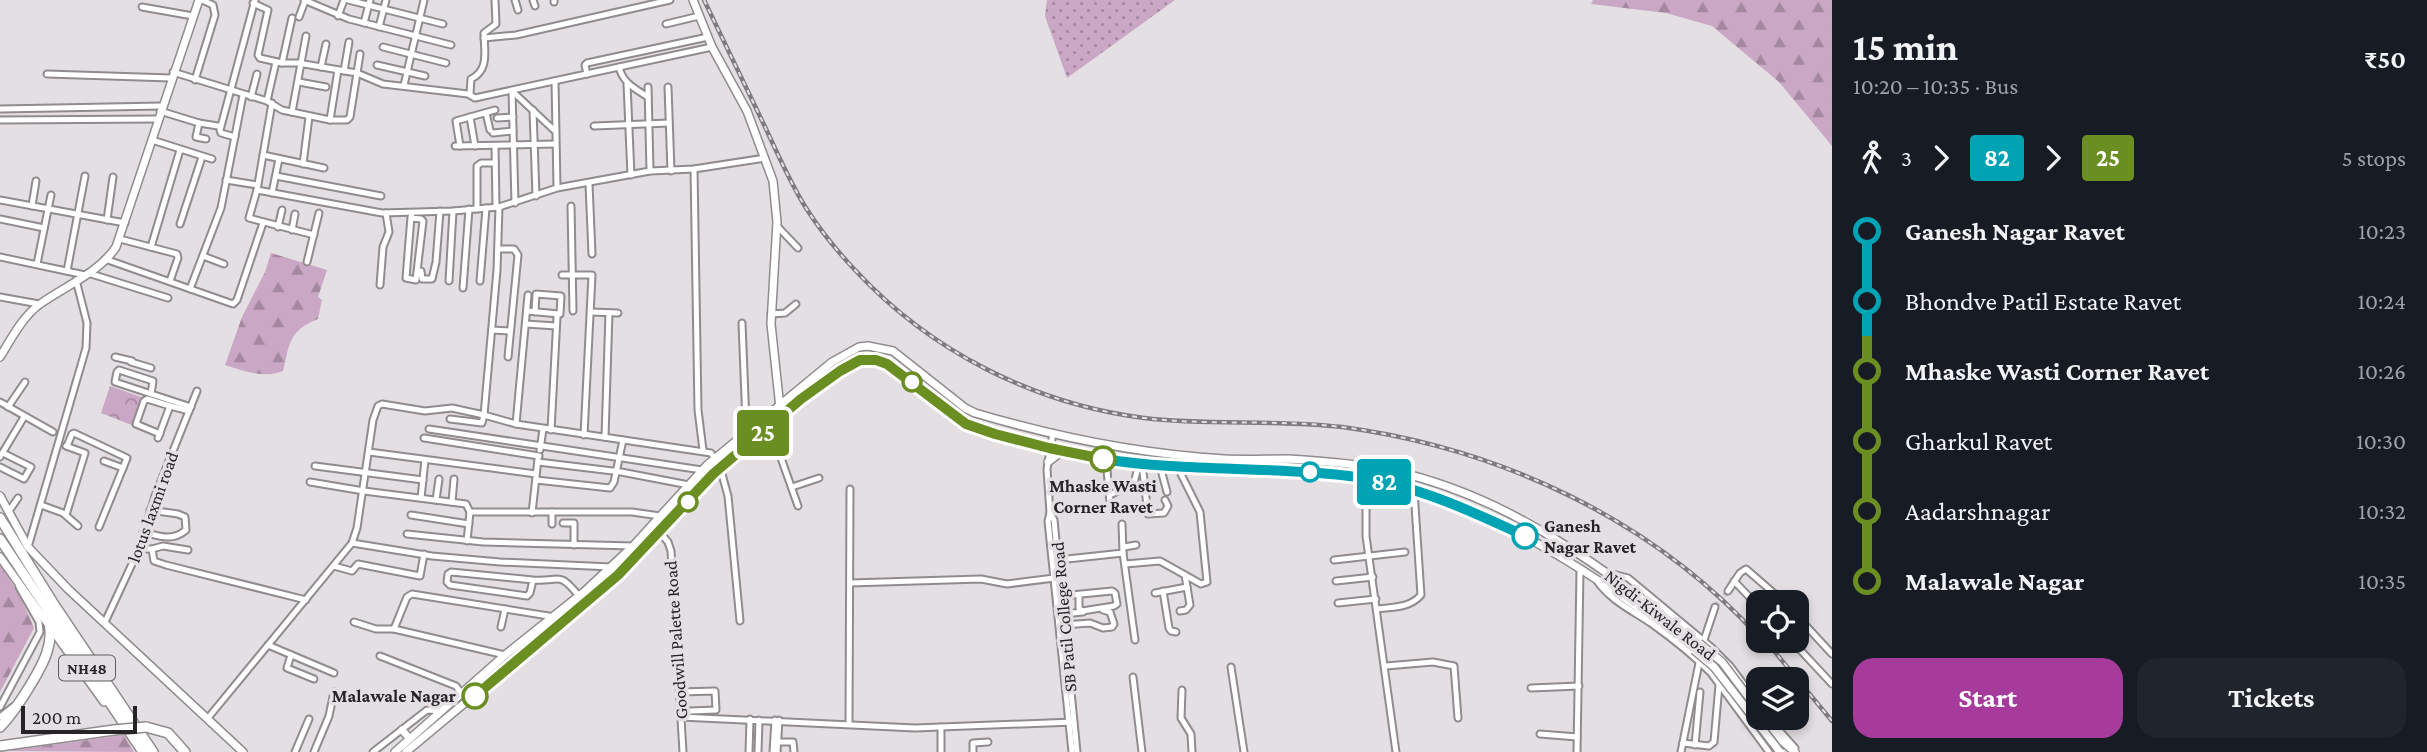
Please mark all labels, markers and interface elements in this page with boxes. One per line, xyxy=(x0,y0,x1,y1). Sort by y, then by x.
text: 15 min xyxy=(1853,26,1958,68)
text: ₹50 xyxy=(2364,45,2406,74)
text: 10:20 – 10:35 · Bus xyxy=(1853,73,2018,99)
icon: walk xyxy=(1853,139,1891,177)
icon: forward xyxy=(1922,139,1960,177)
icon: forward xyxy=(2034,139,2072,177)
text: 82 xyxy=(1984,144,2010,171)
text: 25 xyxy=(2096,144,2120,171)
text: 3 xyxy=(1901,145,1912,171)
text: 5 stops xyxy=(2342,145,2406,171)
text: Ganesh Nagar Ravet xyxy=(1905,217,2125,246)
text: 10:23 xyxy=(2358,218,2406,244)
text: Bhondve Patil Estate Ravet xyxy=(1905,287,2181,316)
text: 10:24 xyxy=(2357,288,2406,314)
text: Mhaske Wasti Corner Ravet xyxy=(1905,357,2209,386)
text: 10:26 xyxy=(2357,358,2406,384)
unlabelled marker xyxy=(902,372,922,392)
line badge: 25 xyxy=(732,410,794,456)
text: 25 xyxy=(751,419,775,446)
text: Gharkul Ravet xyxy=(1905,427,2052,456)
text: 10:30 xyxy=(2356,428,2406,454)
marker: Mhaske Wasti Corner Ravet xyxy=(1090,446,1116,472)
street label: lotus laxmi road xyxy=(124,448,182,565)
line badge: 82 xyxy=(1352,459,1416,505)
unlabelled marker xyxy=(1300,462,1320,482)
text: 82 xyxy=(1371,468,1397,495)
place label: Mhaske Wasti Corner Ravet xyxy=(1049,476,1158,517)
unlabelled marker xyxy=(678,492,698,512)
text: Aadarshnagar xyxy=(1905,497,2051,526)
text: 10:32 xyxy=(2358,498,2406,524)
place label: Ganesh Nagar Ravet xyxy=(1544,516,1637,557)
marker: Ganesh Nagar Ravet xyxy=(1512,523,1538,549)
street label: SB Patil College Road xyxy=(1047,541,1081,693)
street label: Goodwill Palette Road xyxy=(660,560,692,720)
street label: Nigdi-Kiwale Road xyxy=(1601,566,1720,665)
text: Malawale Nagar xyxy=(1905,567,2084,596)
text: 10:35 xyxy=(2358,568,2406,594)
map controls xyxy=(1746,590,1809,730)
button: locate xyxy=(1746,590,1809,653)
road number: NH48 xyxy=(59,656,115,680)
button: Start xyxy=(1853,658,2123,738)
button: Tickets xyxy=(2137,658,2406,738)
button: layers xyxy=(1746,667,1809,730)
marker: Malawale Nagar xyxy=(462,683,488,709)
place label: Malawale Nagar xyxy=(332,686,456,706)
scale bar xyxy=(21,703,136,735)
text: 200 m xyxy=(32,707,81,728)

